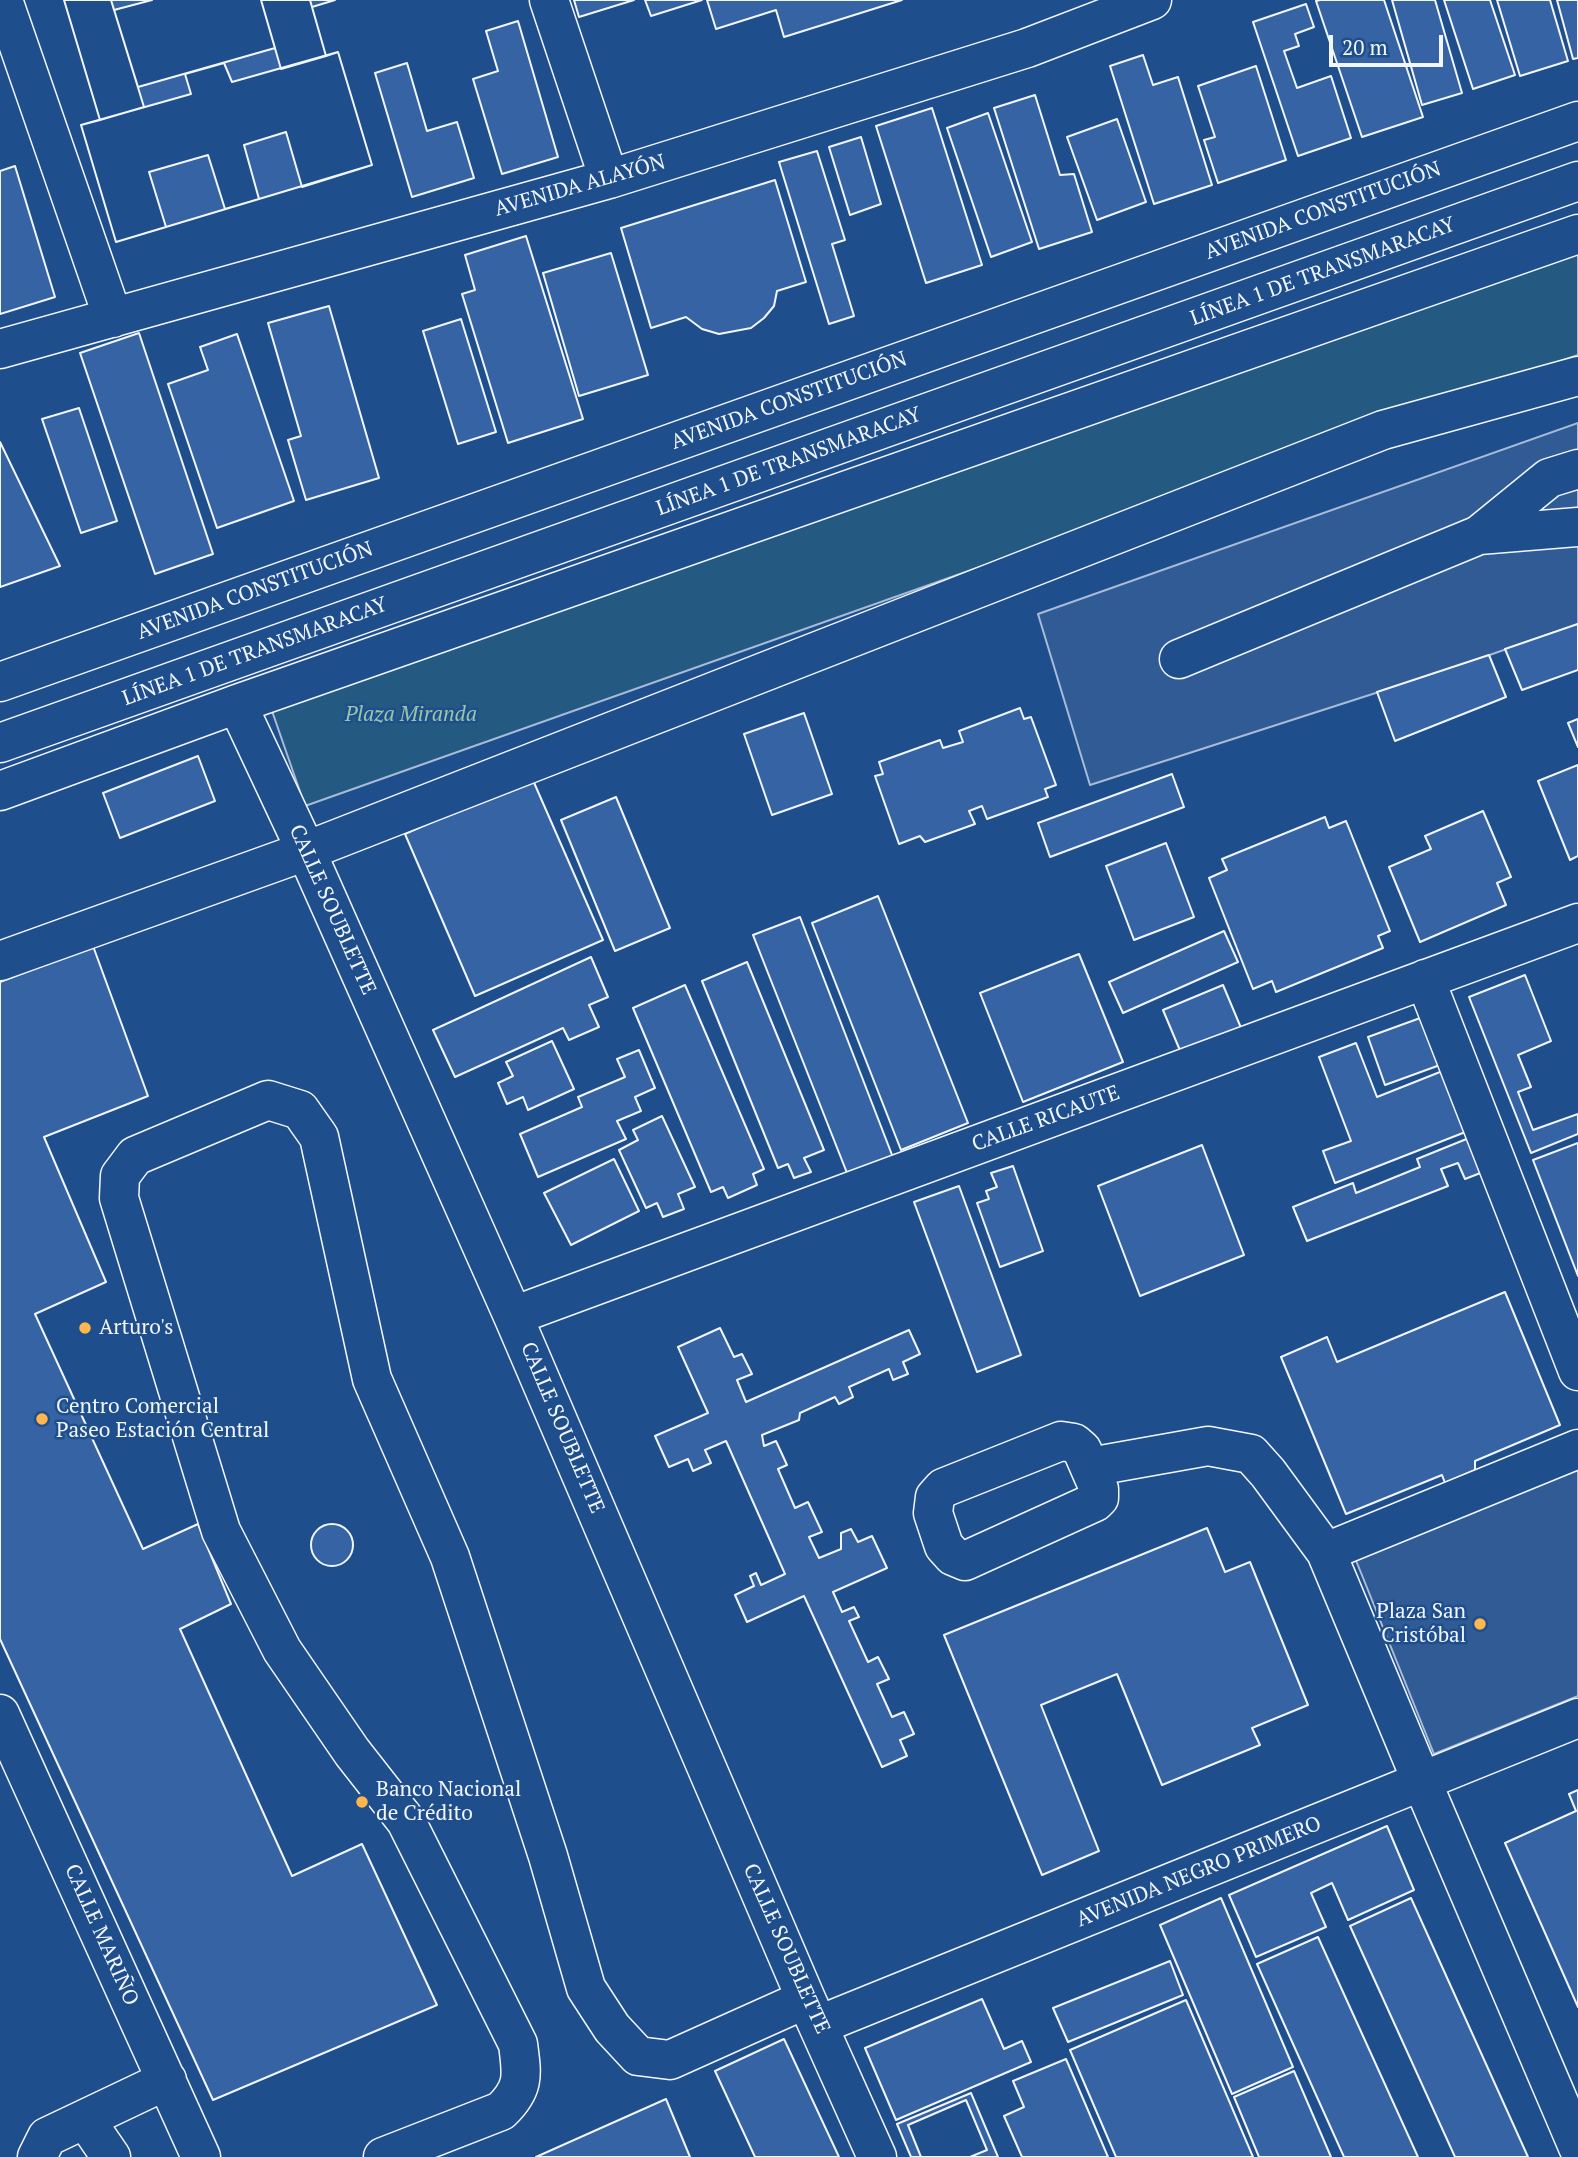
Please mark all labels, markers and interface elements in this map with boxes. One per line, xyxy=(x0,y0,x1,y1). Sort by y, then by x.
scale bar xyxy=(1333,21,1447,65)
text: 20 m xyxy=(1342,33,1388,61)
street label: AVENIDA ALAYÓN xyxy=(492,150,668,222)
street label: AVENIDA CONSTITUCIÓN xyxy=(1202,157,1444,265)
street label: LÍNEA 1 DE TRANSMARACAY xyxy=(1187,212,1459,332)
street label: AVENIDA CONSTITUCIÓN xyxy=(668,347,910,455)
street label: LÍNEA 1 DE TRANSMARACAY xyxy=(653,402,925,522)
street label: AVENIDA CONSTITUCIÓN xyxy=(134,537,376,645)
street label: LÍNEA 1 DE TRANSMARACAY xyxy=(119,592,391,712)
park label: Plaza Miranda xyxy=(345,702,477,728)
street label: CALLE SOUBLETTE xyxy=(283,821,381,999)
street label: CALLE RICAUTE xyxy=(969,1081,1123,1157)
place label: Arturo's xyxy=(99,1315,173,1341)
marker: Arturo's xyxy=(77,1320,93,1336)
street label: CALLE SOUBLETTE xyxy=(515,1339,609,1517)
place label: Centro Comercial Paseo Estación Central xyxy=(56,1394,269,1444)
marker: Centro Comercial Paseo Estación Central xyxy=(34,1411,50,1427)
place label: Plaza San Cristóbal xyxy=(1376,1599,1466,1649)
marker: Plaza San Cristóbal xyxy=(1472,1616,1488,1632)
place label: Banco Nacional de Crédito xyxy=(376,1777,521,1827)
marker: Banco Nacional de Crédito xyxy=(354,1794,370,1810)
street label: AVENIDA NEGRO PRIMERO xyxy=(1073,1811,1325,1933)
street label: CALLE MARIÑO xyxy=(59,1860,143,2010)
street label: CALLE SOUBLETTE xyxy=(737,1860,835,2038)

